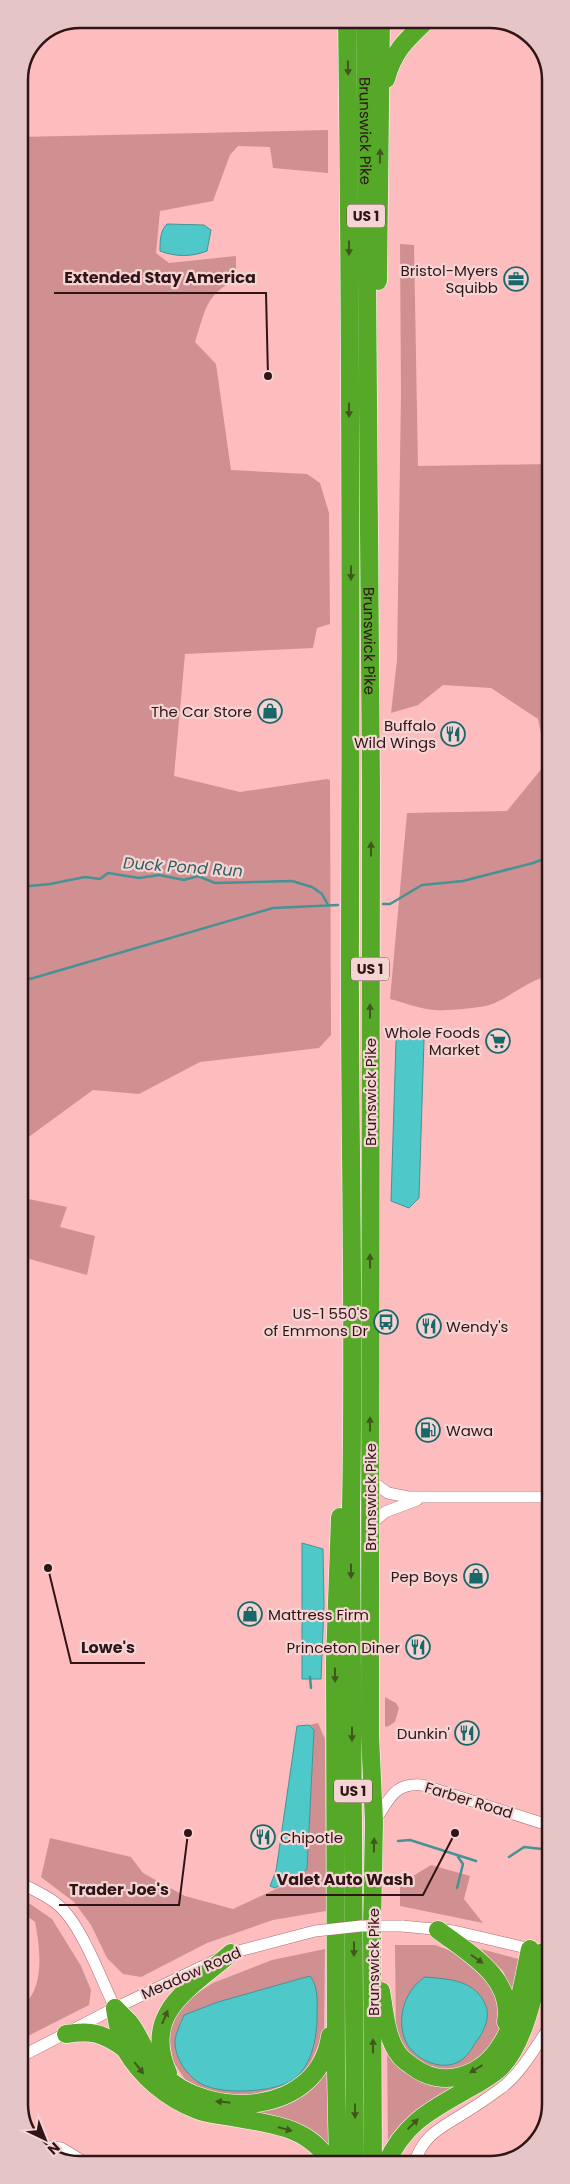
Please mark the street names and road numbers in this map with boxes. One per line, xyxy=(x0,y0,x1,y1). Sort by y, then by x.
street label: Brunswick Pike xyxy=(355,77,377,185)
road number: US 1 xyxy=(347,205,385,228)
street label: Brunswick Pike xyxy=(359,587,381,695)
road number: US 1 xyxy=(351,958,389,981)
street label: Brunswick Pike xyxy=(360,1038,381,1146)
street label: Brunswick Pike xyxy=(360,1443,381,1551)
street label: Farber Road xyxy=(422,1777,516,1823)
road number: US 1 xyxy=(334,1780,372,1802)
street label: Brunswick Pike xyxy=(363,1908,384,2016)
street label: Meadow Road xyxy=(138,1942,244,2004)

